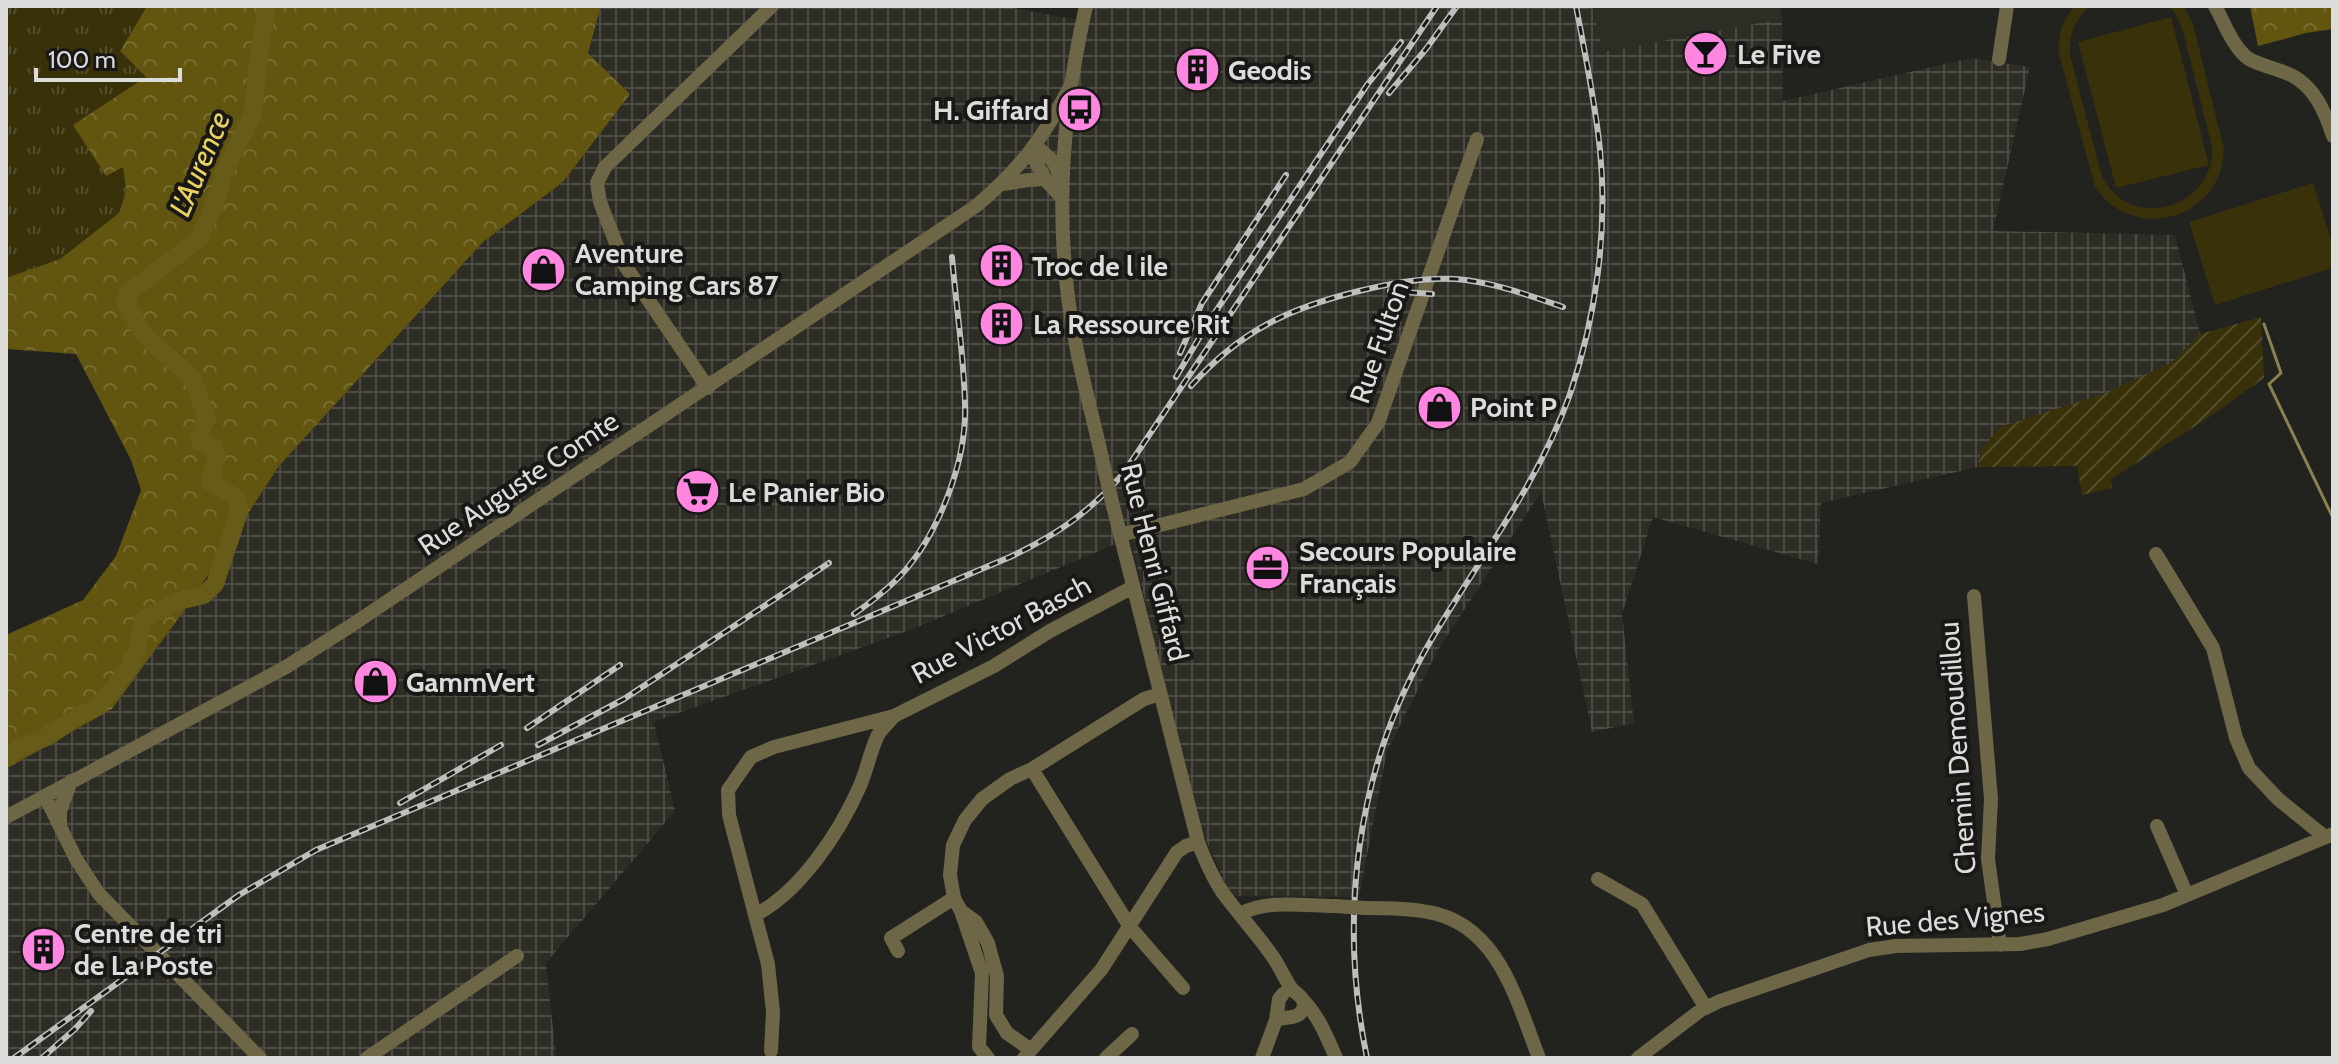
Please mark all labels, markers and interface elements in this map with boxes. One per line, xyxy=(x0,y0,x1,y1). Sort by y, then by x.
bar icon: Le Five xyxy=(1682,30,1730,78)
scale bar xyxy=(36,32,180,82)
place label: Le Five xyxy=(1737,37,1821,71)
text: 100 m xyxy=(48,45,116,74)
building icon: Geodis xyxy=(1173,46,1221,94)
place label: Geodis xyxy=(1228,53,1312,87)
bus stop icon: H. Giffard xyxy=(1056,86,1104,134)
place label: H. Giffard xyxy=(933,93,1049,127)
water label: L'Aurence xyxy=(161,106,238,222)
place label: Aventure Camping Cars 87 xyxy=(575,236,779,302)
building icon: Troc de l ile xyxy=(977,242,1025,290)
shop icon: Aventure Camping Cars 87 xyxy=(520,245,568,293)
place label: Troc de l ile xyxy=(1032,249,1168,283)
street label: Rue Fulton xyxy=(1342,276,1416,408)
building icon: La Ressource Rit xyxy=(978,300,1026,348)
place label: La Ressource Rit xyxy=(1033,307,1230,341)
shop icon: Point P xyxy=(1415,383,1463,431)
place label: Point P xyxy=(1470,390,1557,424)
street label: Rue Auguste Comte xyxy=(412,404,624,562)
street label: Rue Henri Giffard xyxy=(1114,460,1196,664)
supermarket icon: Le Panier Bio xyxy=(673,468,721,516)
place label: Le Panier Bio xyxy=(728,475,885,509)
place label: Secours Populaire Français xyxy=(1299,534,1516,600)
office icon: Secours Populaire Français xyxy=(1244,543,1292,591)
street label: Rue Victor Basch xyxy=(905,567,1097,691)
street label: Chemin Demoudillou xyxy=(1931,621,1983,875)
shop icon: GammVert xyxy=(351,658,399,706)
place label: GammVert xyxy=(406,665,535,699)
street label: Rue des Vignes xyxy=(1864,894,2046,944)
place label: Centre de tri de La Poste xyxy=(74,916,222,982)
building icon: Centre de tri de La Poste xyxy=(19,925,67,973)

